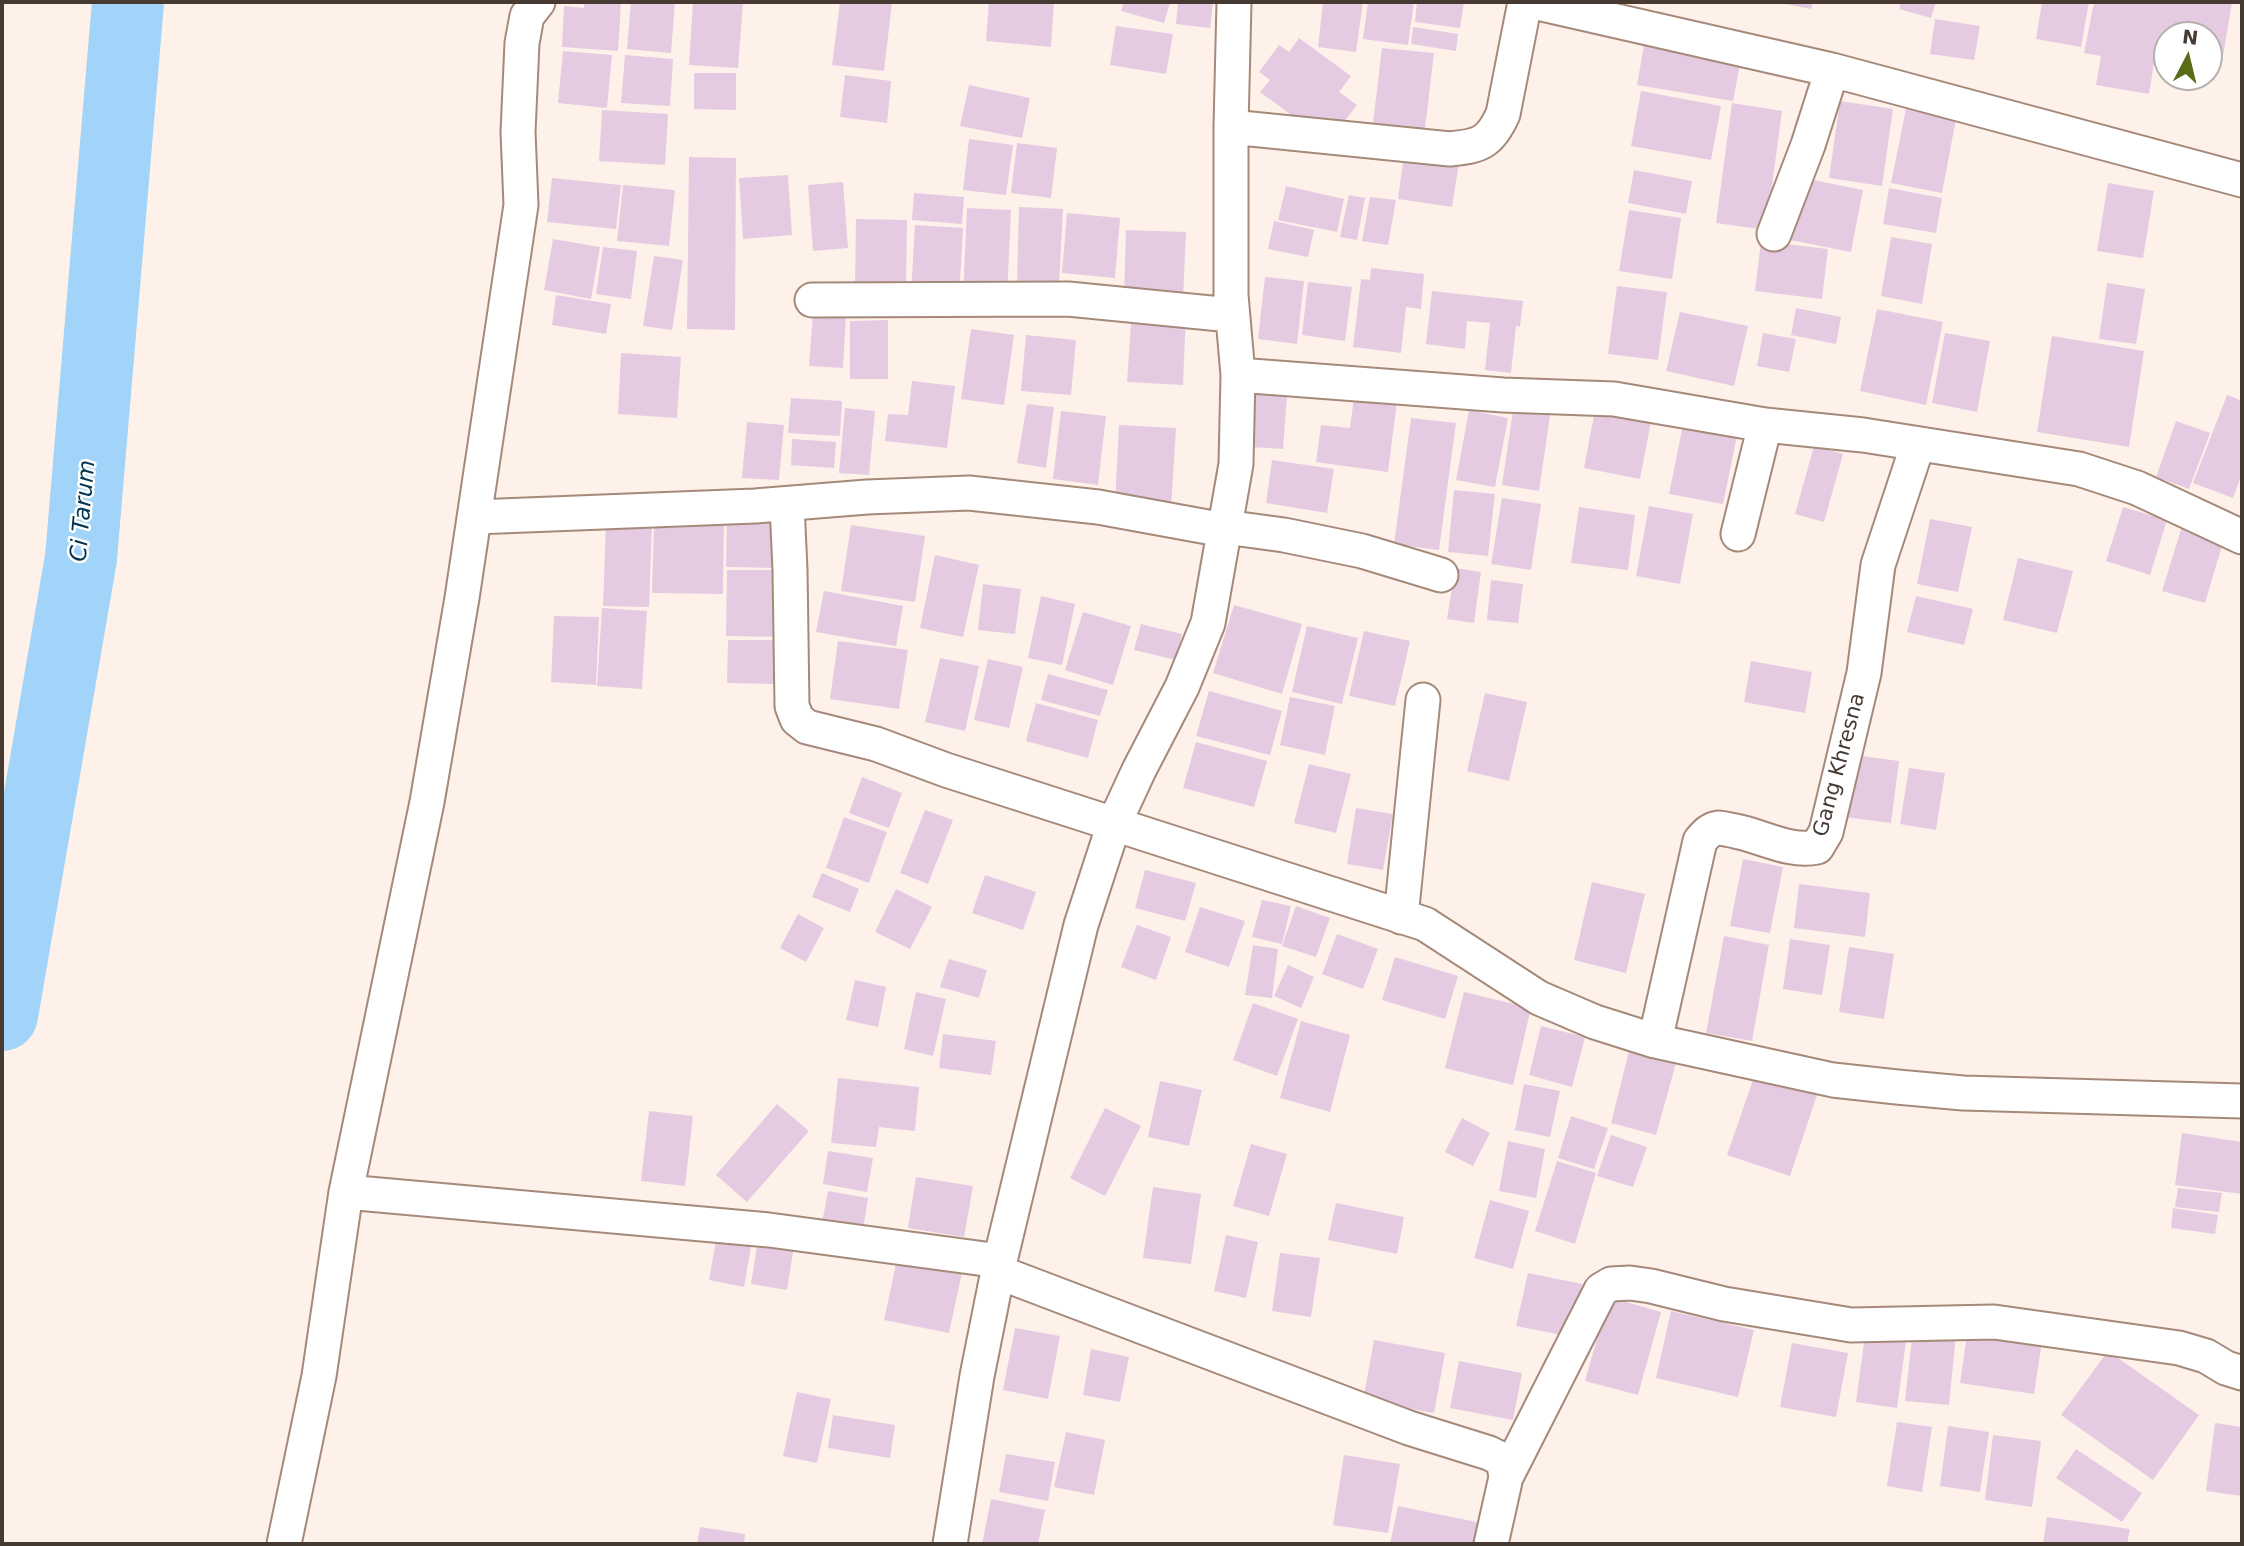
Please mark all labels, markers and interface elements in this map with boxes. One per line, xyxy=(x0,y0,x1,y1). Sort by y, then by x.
north arrow xyxy=(2153,21,2223,91)
text: N xyxy=(2181,25,2200,49)
water label: Ci Tarum xyxy=(66,459,102,563)
street label: Gang Khresna xyxy=(1809,690,1871,840)

